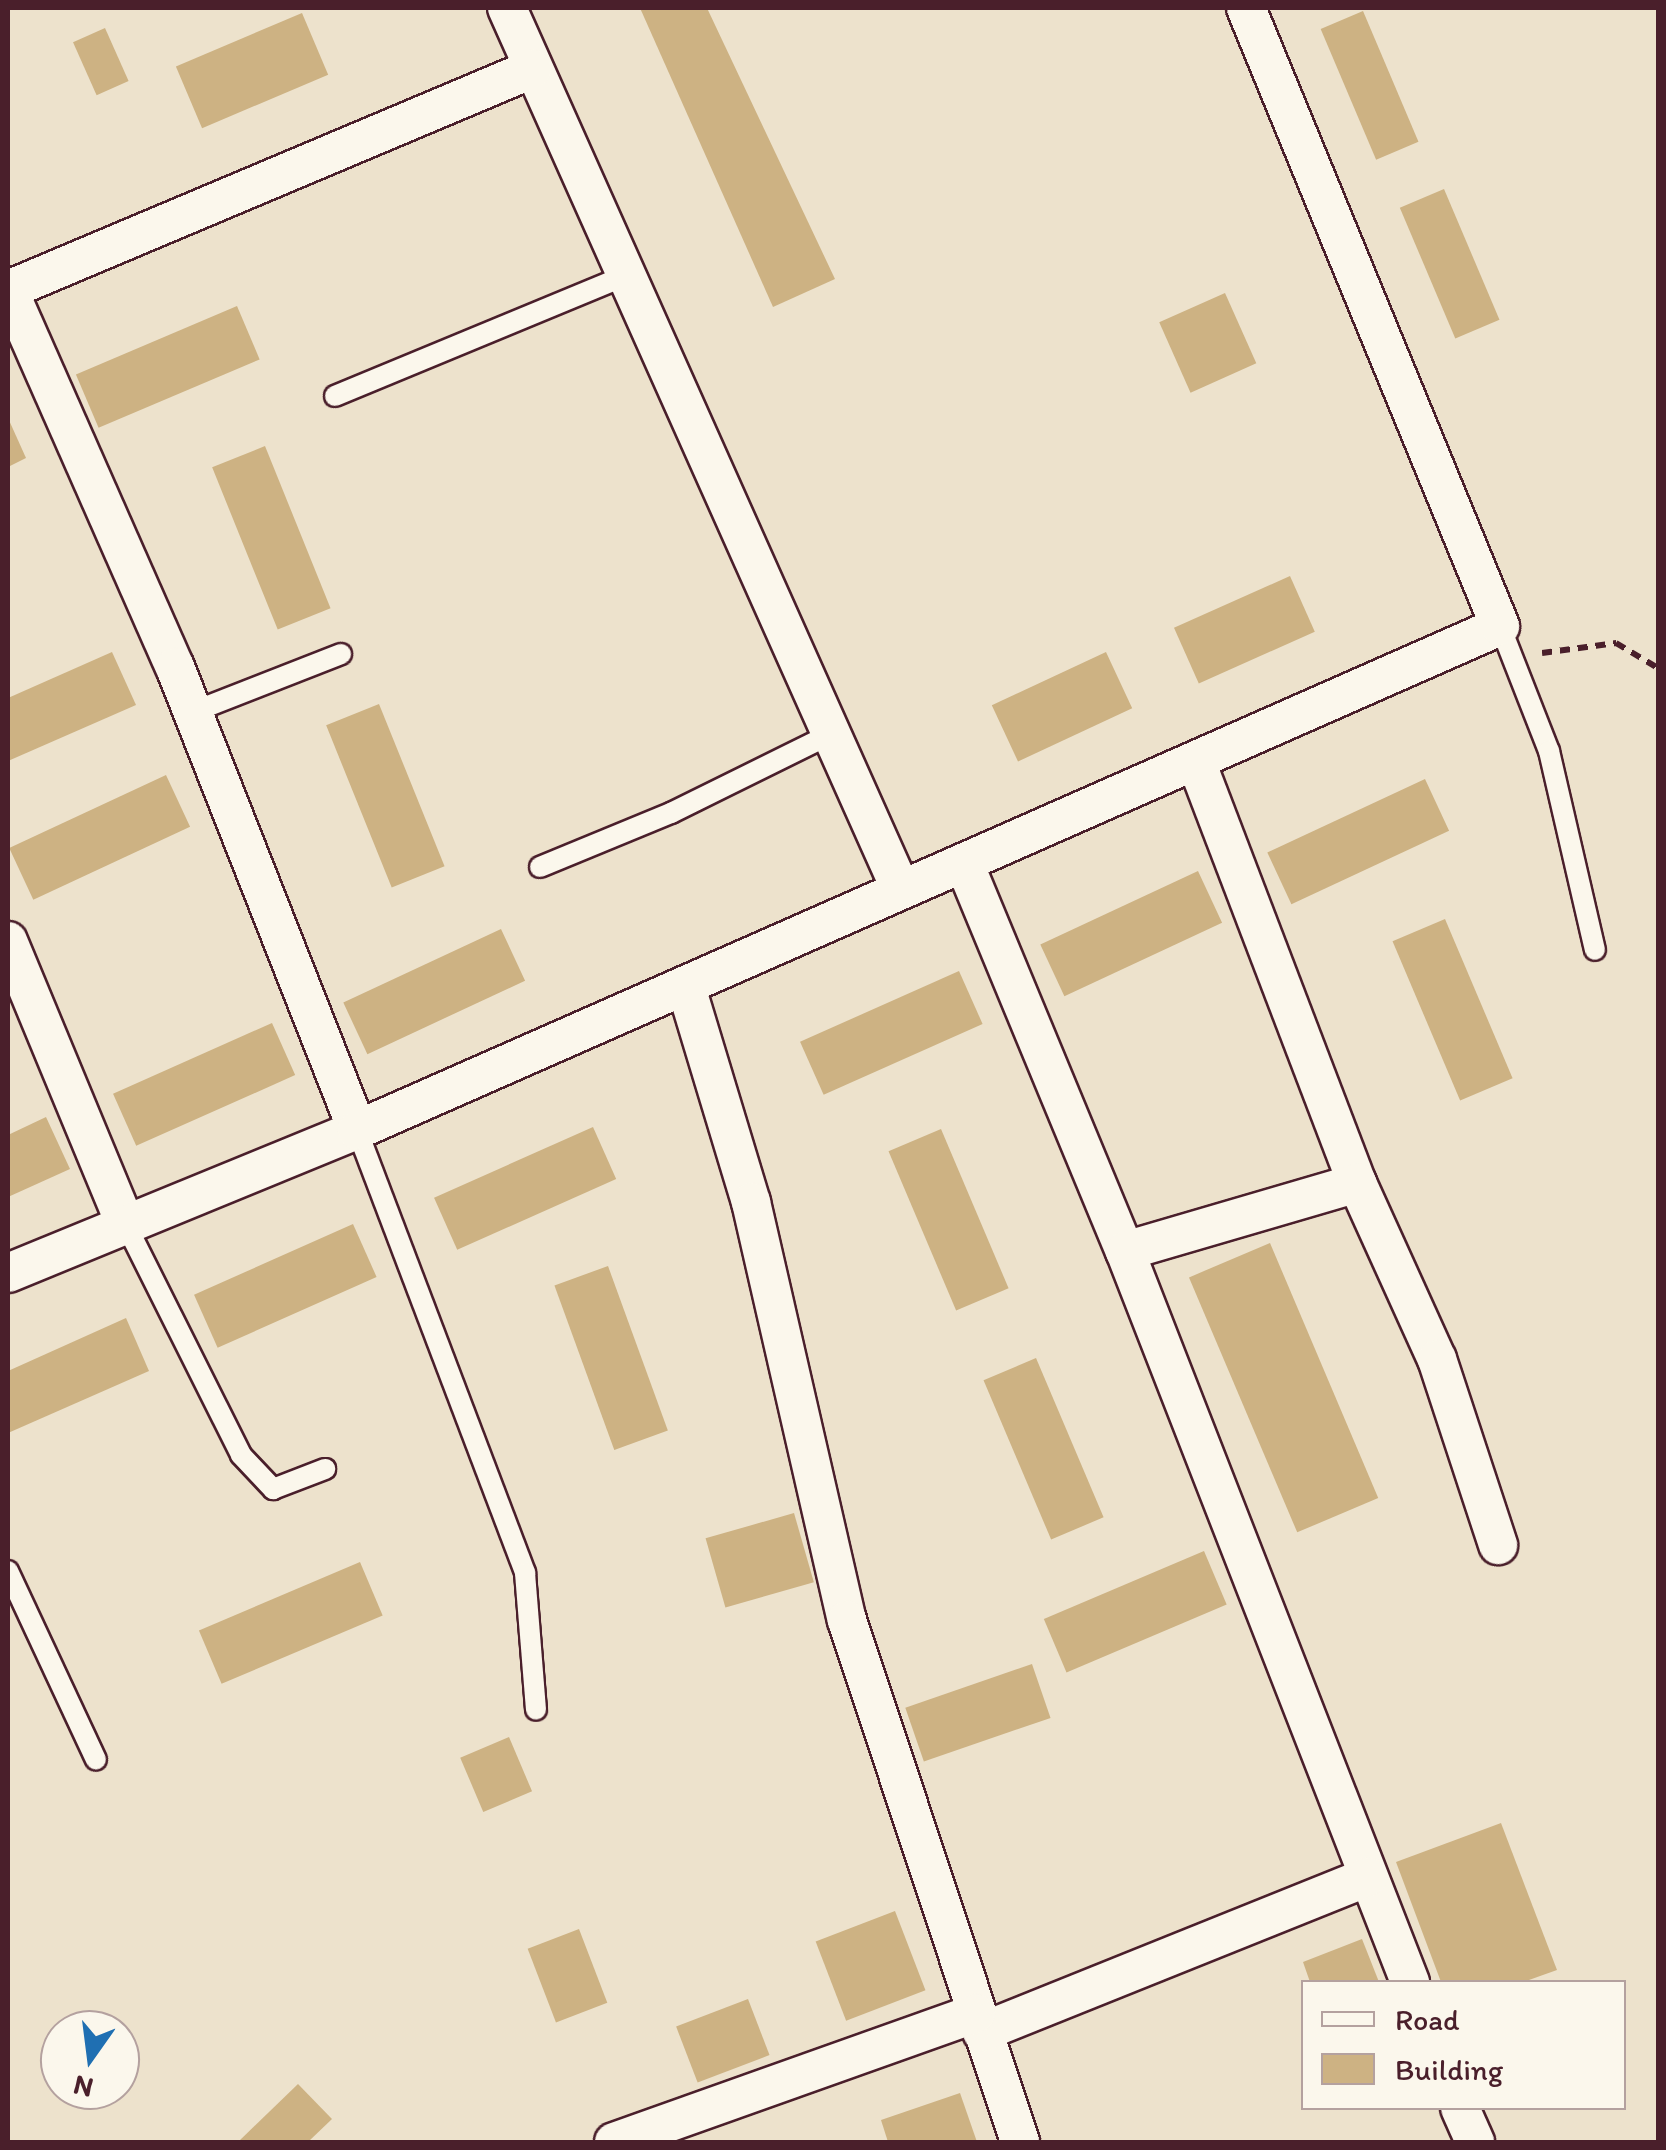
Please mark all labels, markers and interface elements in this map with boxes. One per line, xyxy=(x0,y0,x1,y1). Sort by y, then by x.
legend xyxy=(1301,1980,1626,2110)
text: Road xyxy=(1395,2001,1460,2038)
north arrow xyxy=(40,2010,140,2110)
text: Building xyxy=(1395,2051,1503,2088)
text: N xyxy=(70,2068,97,2106)

